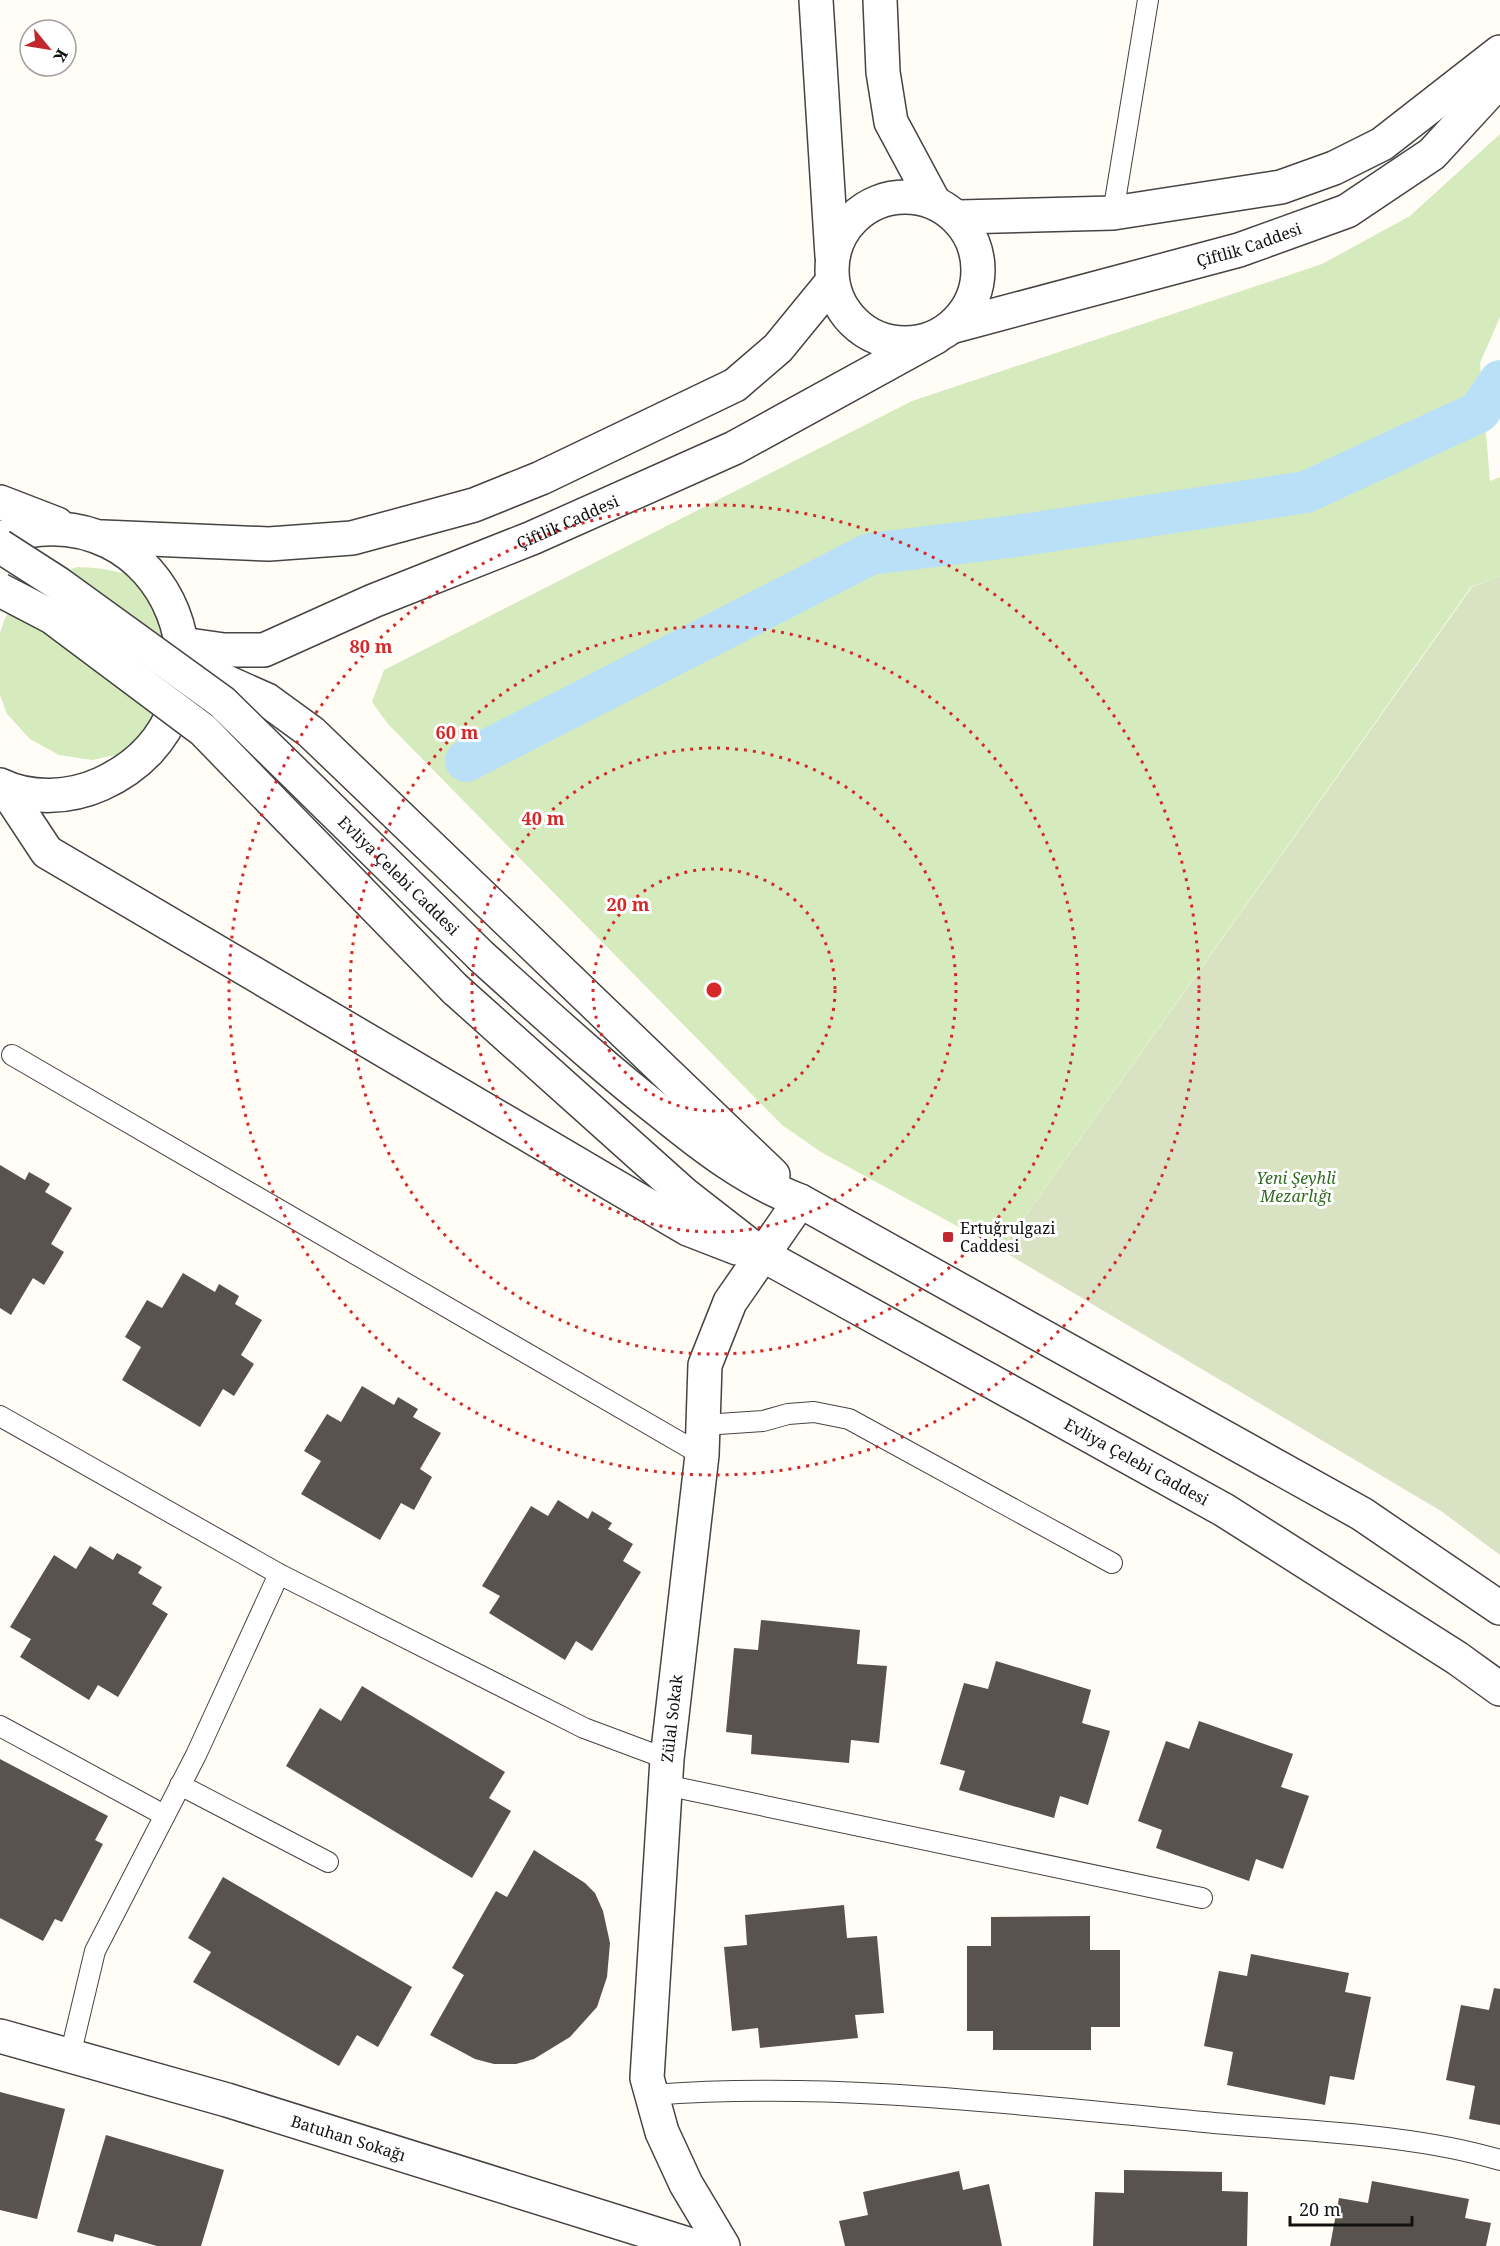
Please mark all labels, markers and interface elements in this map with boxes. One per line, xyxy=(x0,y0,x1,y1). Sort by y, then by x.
north arrow xyxy=(18,18,78,78)
text: K xyxy=(48,45,73,66)
street label: Çiftlik Caddesi xyxy=(1194,217,1305,272)
street label: Çiftlik Caddesi xyxy=(513,490,622,554)
text: 80 m xyxy=(350,634,393,658)
text: 60 m xyxy=(436,720,479,744)
text: 40 m xyxy=(522,806,565,830)
street label: Evliya Çelebi Caddesi xyxy=(333,811,464,940)
text: 20 m xyxy=(607,892,650,916)
centre of rings xyxy=(704,980,724,1000)
park label: Yeni Şeyhli Mezarlığı xyxy=(1256,1167,1336,1207)
place label: Ertuğrulgazi Caddesi xyxy=(960,1217,1055,1257)
marker: Ertuğrulgazi Caddesi xyxy=(941,1230,955,1244)
street label: Evliya Çelebi Caddesi xyxy=(1060,1413,1213,1510)
street label: Zülal Sokak xyxy=(656,1673,688,1764)
street label: Batuhan Sokağı xyxy=(288,2110,408,2166)
scale bar xyxy=(1290,2189,1412,2227)
text: 20 m xyxy=(1299,2197,1341,2221)

